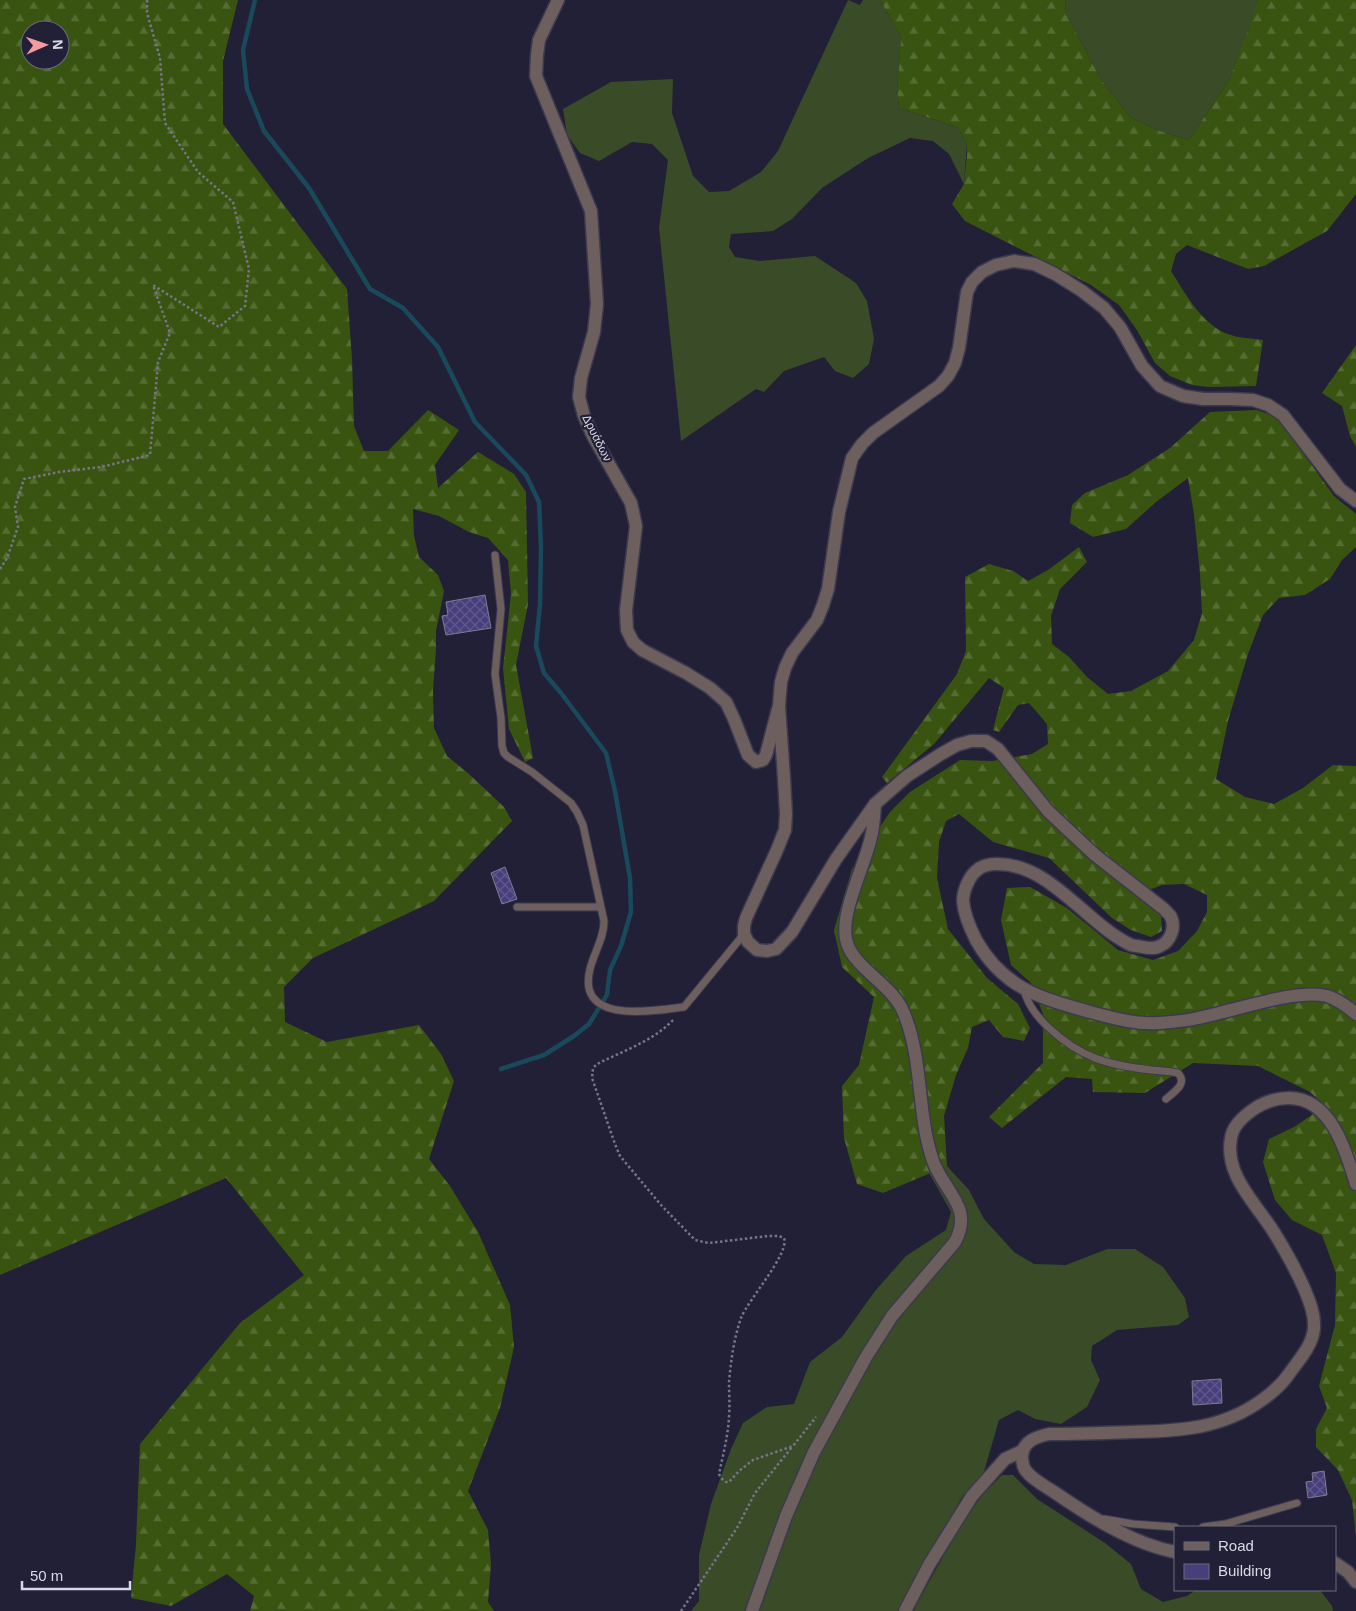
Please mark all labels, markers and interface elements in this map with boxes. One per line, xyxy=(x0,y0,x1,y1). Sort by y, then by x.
north arrow xyxy=(20,20,70,70)
text: N xyxy=(50,39,66,50)
street label: Δρυάδων xyxy=(579,412,615,464)
legend xyxy=(1174,1526,1336,1591)
text: Road xyxy=(1218,1537,1254,1554)
scale bar xyxy=(22,1558,130,1590)
text: Building xyxy=(1218,1562,1271,1579)
text: 50 m xyxy=(30,1567,63,1584)

